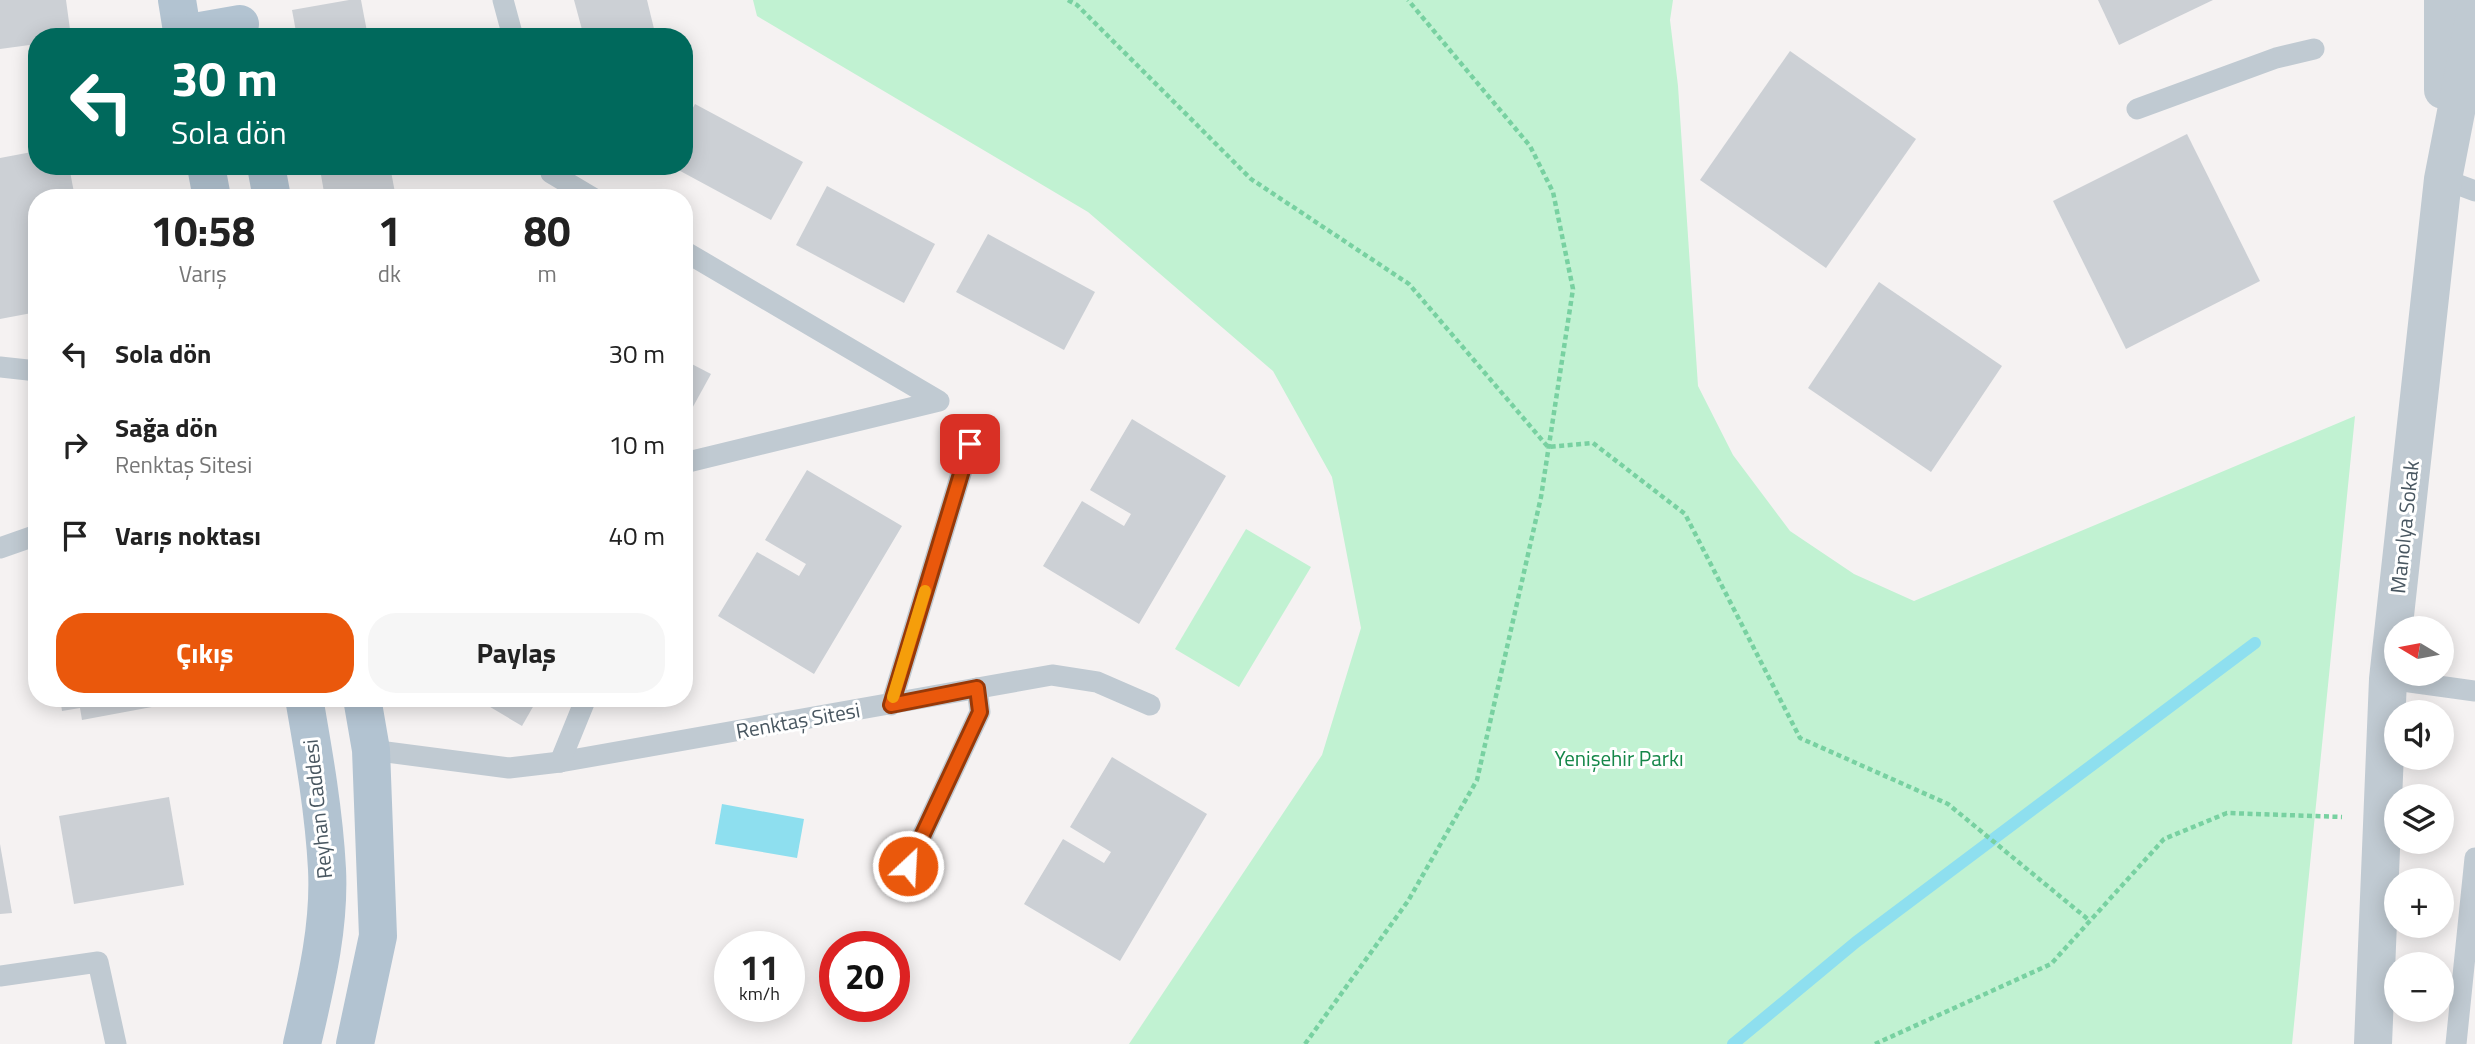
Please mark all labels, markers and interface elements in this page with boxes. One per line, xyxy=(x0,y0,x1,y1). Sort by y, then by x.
text: 30 m xyxy=(171,40,278,115)
icon: left xyxy=(56,56,147,147)
text: Sola dön xyxy=(171,108,287,156)
text: 10:58 xyxy=(150,198,255,262)
text: 1 xyxy=(378,198,401,262)
text: 80 xyxy=(524,198,571,262)
text: Varış xyxy=(179,256,227,291)
text: dk xyxy=(378,256,401,291)
text: m xyxy=(537,256,557,291)
text: Sola dön xyxy=(115,334,212,373)
text: 30 m xyxy=(608,334,665,373)
icon: left xyxy=(56,335,94,373)
text: Sağa dön xyxy=(115,408,218,447)
pin xyxy=(940,414,1000,474)
text: 10 m xyxy=(608,425,665,464)
icon: arrive xyxy=(951,425,989,463)
icon: right xyxy=(56,426,94,464)
text: Renktaş Sitesi xyxy=(115,447,252,482)
street label: Manolya Sokak xyxy=(2381,459,2427,595)
text: Varış noktası xyxy=(115,516,261,555)
text: 40 m xyxy=(608,516,665,555)
icon: arrive xyxy=(56,517,94,555)
button: Çıkış xyxy=(56,613,354,693)
button: Paylaş xyxy=(368,613,665,693)
north arrow xyxy=(2384,616,2454,686)
map controls xyxy=(2384,616,2454,1022)
street label: Renktaş Sitesi xyxy=(733,693,862,747)
button: sound xyxy=(2384,700,2454,770)
street label: Reyhan Caddesi xyxy=(294,738,340,880)
park label: Yenişehir Parkı xyxy=(1554,742,1684,774)
button: layers xyxy=(2384,784,2454,854)
position arrow xyxy=(871,829,945,903)
button: + xyxy=(2384,868,2454,938)
speed limit sign: 20 xyxy=(819,931,910,1022)
text: 11 xyxy=(740,940,779,994)
button: − xyxy=(2384,952,2454,1022)
text: km/h xyxy=(739,980,780,1007)

